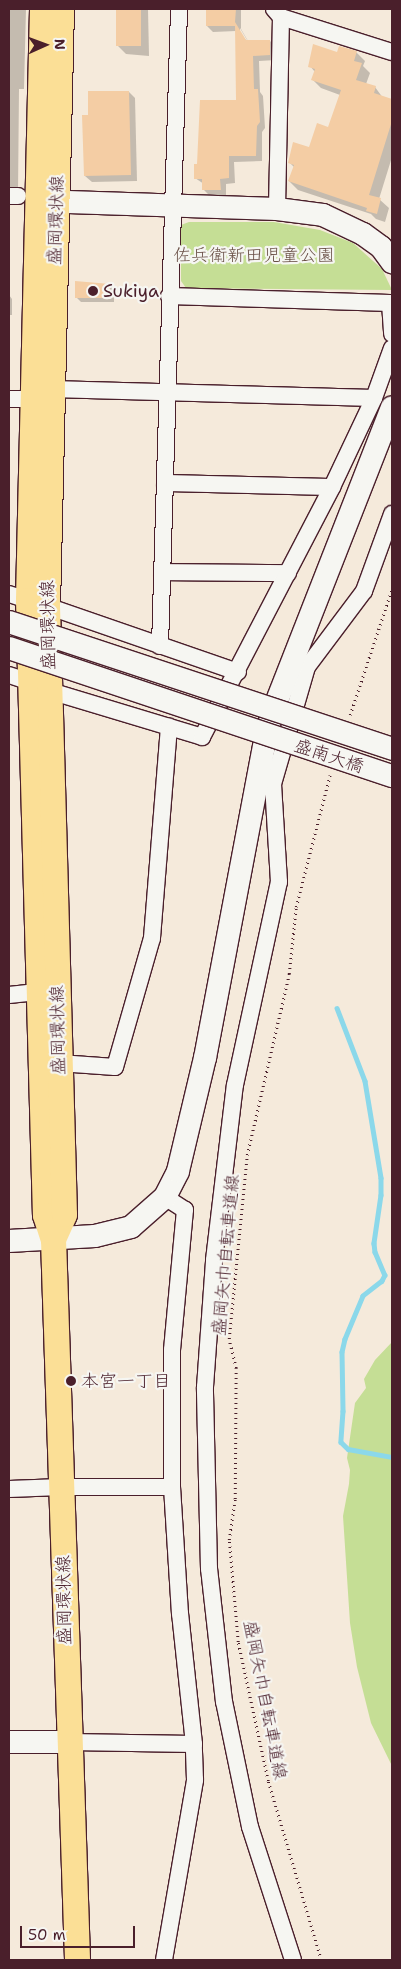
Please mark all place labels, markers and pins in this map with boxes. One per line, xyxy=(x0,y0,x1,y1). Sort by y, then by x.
place label: Sukiya xyxy=(103,280,159,302)
marker: Sukiya xyxy=(87,285,99,297)
place label: 本宮一丁目 xyxy=(81,1370,171,1392)
marker: 本宮一丁目 xyxy=(65,1375,77,1387)

